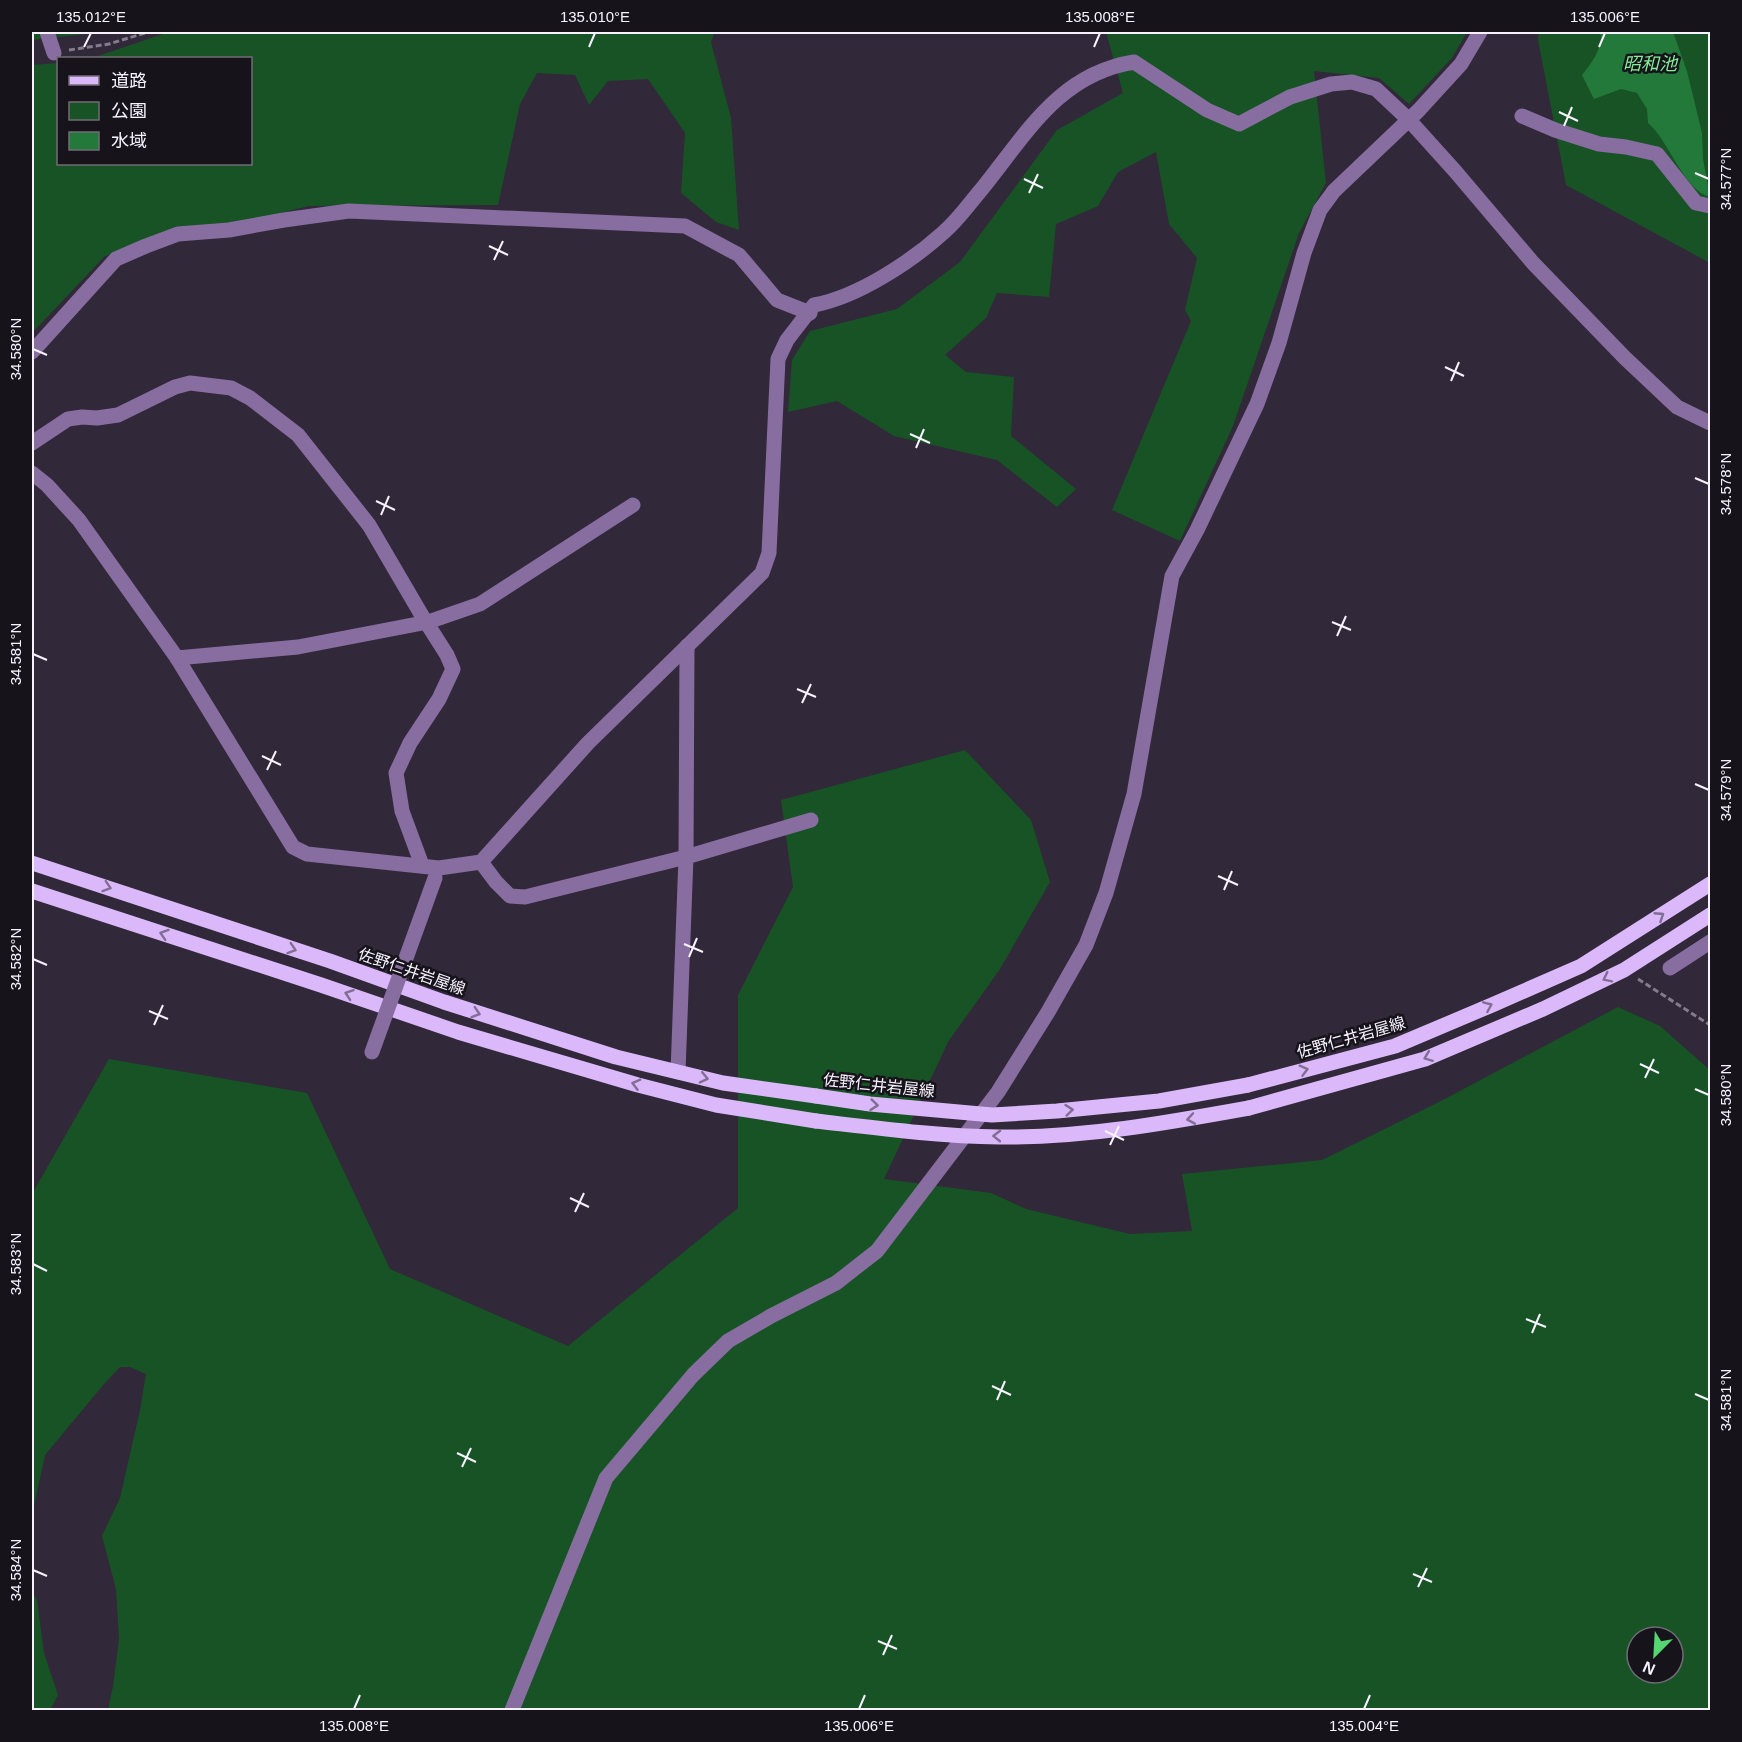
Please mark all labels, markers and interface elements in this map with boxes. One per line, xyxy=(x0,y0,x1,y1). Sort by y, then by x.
text: 135.012°E xyxy=(56,8,126,25)
text: 135.010°E xyxy=(560,8,630,25)
text: 135.008°E xyxy=(1065,8,1135,25)
text: 135.006°E xyxy=(1570,8,1640,25)
water label: 昭和池 xyxy=(1623,54,1679,74)
legend xyxy=(57,57,252,165)
text: 道路 xyxy=(111,71,147,91)
text: 公園 xyxy=(111,101,147,121)
text: 水域 xyxy=(111,131,147,151)
text: 34.577°N xyxy=(1717,148,1734,210)
text: 34.580°N xyxy=(7,318,24,380)
text: 34.578°N xyxy=(1717,453,1734,515)
text: 34.581°N xyxy=(7,623,24,685)
text: 34.579°N xyxy=(1717,759,1734,821)
one-way arrow xyxy=(101,880,112,893)
one-way arrow xyxy=(1654,912,1665,923)
text: 34.582°N xyxy=(7,928,24,990)
one-way arrow xyxy=(159,929,170,941)
one-way arrow xyxy=(286,942,297,954)
street label: 佐野仁井岩屋線 xyxy=(356,945,468,998)
one-way arrow xyxy=(1602,971,1613,983)
one-way arrow xyxy=(345,989,355,1002)
one-way arrow xyxy=(1482,1001,1493,1013)
one-way arrow xyxy=(470,1006,481,1018)
street label: 佐野仁井岩屋線 xyxy=(1295,1014,1407,1061)
one-way arrow xyxy=(1423,1049,1434,1062)
one-way arrow xyxy=(1299,1064,1309,1077)
text: 34.580°N xyxy=(1717,1064,1734,1126)
one-way arrow xyxy=(699,1071,709,1084)
street label: 佐野仁井岩屋線 xyxy=(822,1071,936,1100)
one-way arrow xyxy=(631,1079,641,1092)
one-way arrow xyxy=(870,1098,879,1110)
one-way arrow xyxy=(1064,1104,1073,1117)
one-way arrow xyxy=(1187,1112,1197,1125)
one-way arrow xyxy=(993,1130,1002,1142)
text: 34.583°N xyxy=(7,1233,24,1295)
text: 34.581°N xyxy=(1717,1369,1734,1431)
text: 34.584°N xyxy=(7,1539,24,1601)
north arrow xyxy=(1625,1625,1685,1685)
text: N xyxy=(1640,1658,1658,1678)
text: 135.008°E xyxy=(319,1717,389,1734)
text: 135.006°E xyxy=(824,1717,894,1734)
text: 135.004°E xyxy=(1329,1717,1399,1734)

